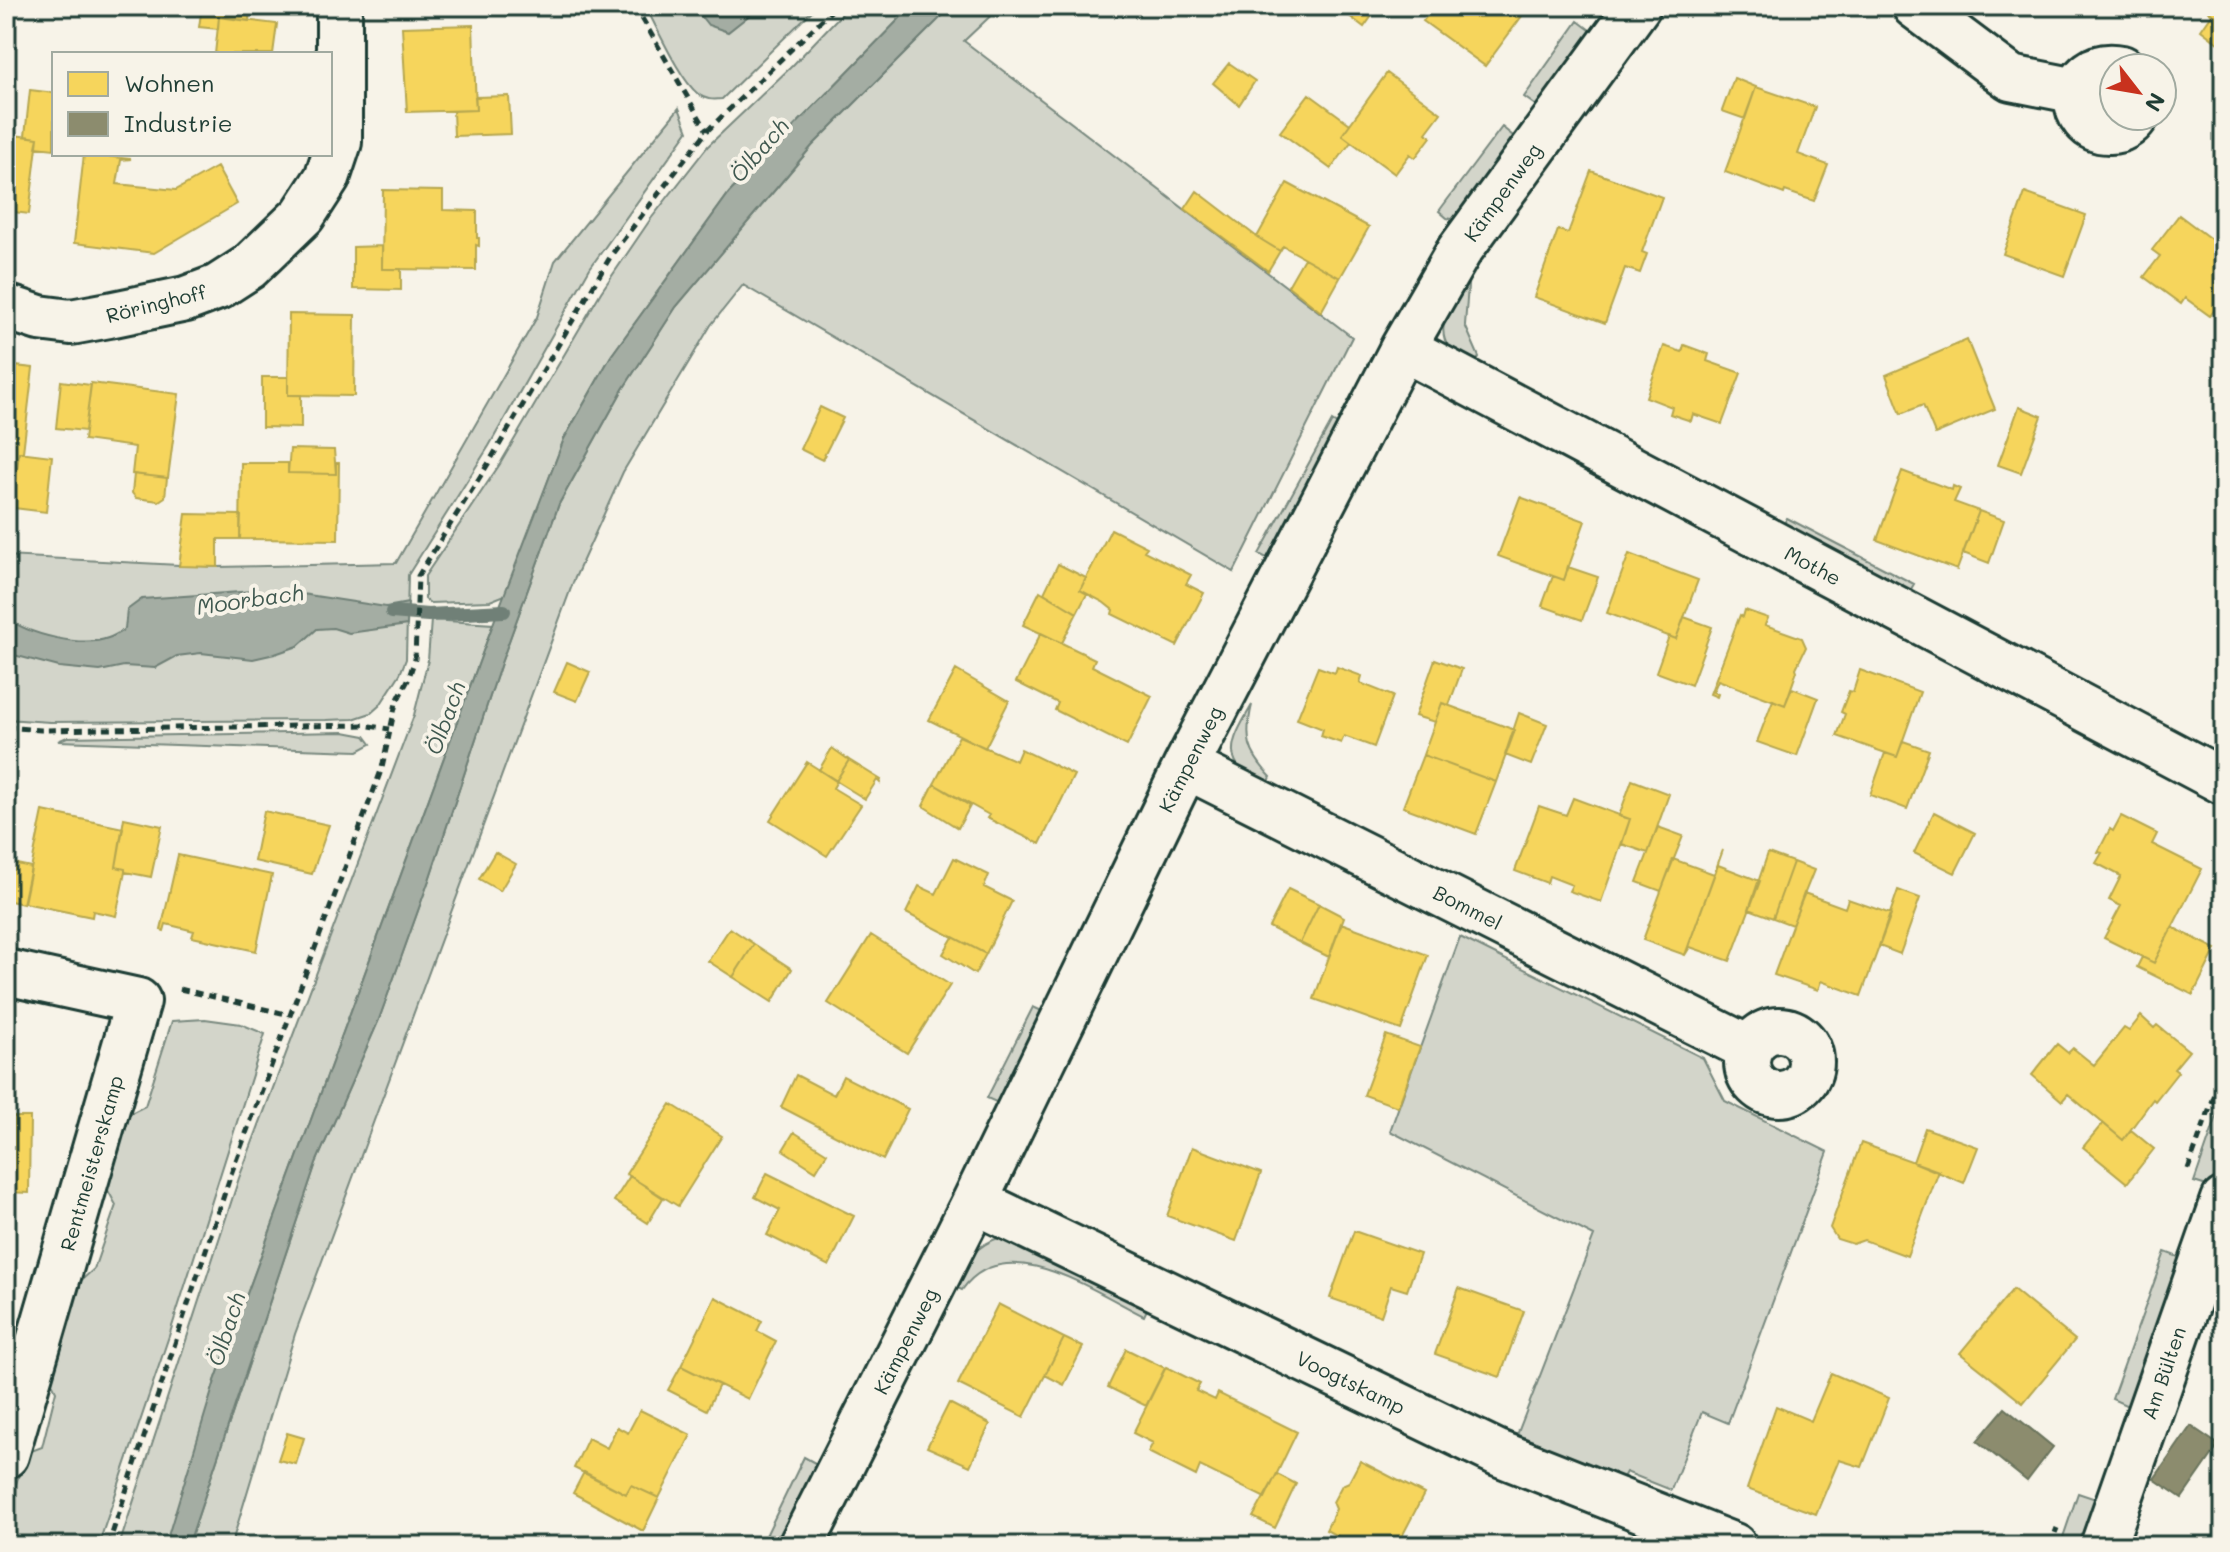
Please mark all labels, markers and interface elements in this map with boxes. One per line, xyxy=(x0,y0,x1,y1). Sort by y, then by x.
legend xyxy=(52,52,332,156)
north arrow xyxy=(2098,52,2178,132)
text: Wohnen xyxy=(124,67,214,98)
text: N xyxy=(2139,88,2172,117)
text: Industrie xyxy=(124,107,233,138)
water label: Ölbach xyxy=(723,112,795,188)
street label: Kämpenweg xyxy=(1457,137,1547,247)
street label: Röringhoff xyxy=(103,278,210,328)
street label: Mothe xyxy=(1780,539,1846,591)
water label: Moorbach xyxy=(195,577,305,621)
water label: Ölbach xyxy=(418,677,472,759)
street label: Kämpenweg xyxy=(1152,701,1228,817)
street label: Bommel xyxy=(1429,879,1507,935)
street label: Rentmeisterskamp xyxy=(53,1072,129,1254)
street label: Kämpenweg xyxy=(867,1283,943,1399)
water label: Ölbach xyxy=(200,1288,252,1370)
street label: Am Bülten xyxy=(2135,1323,2191,1423)
street label: Voogtskamp xyxy=(1292,1344,1410,1420)

